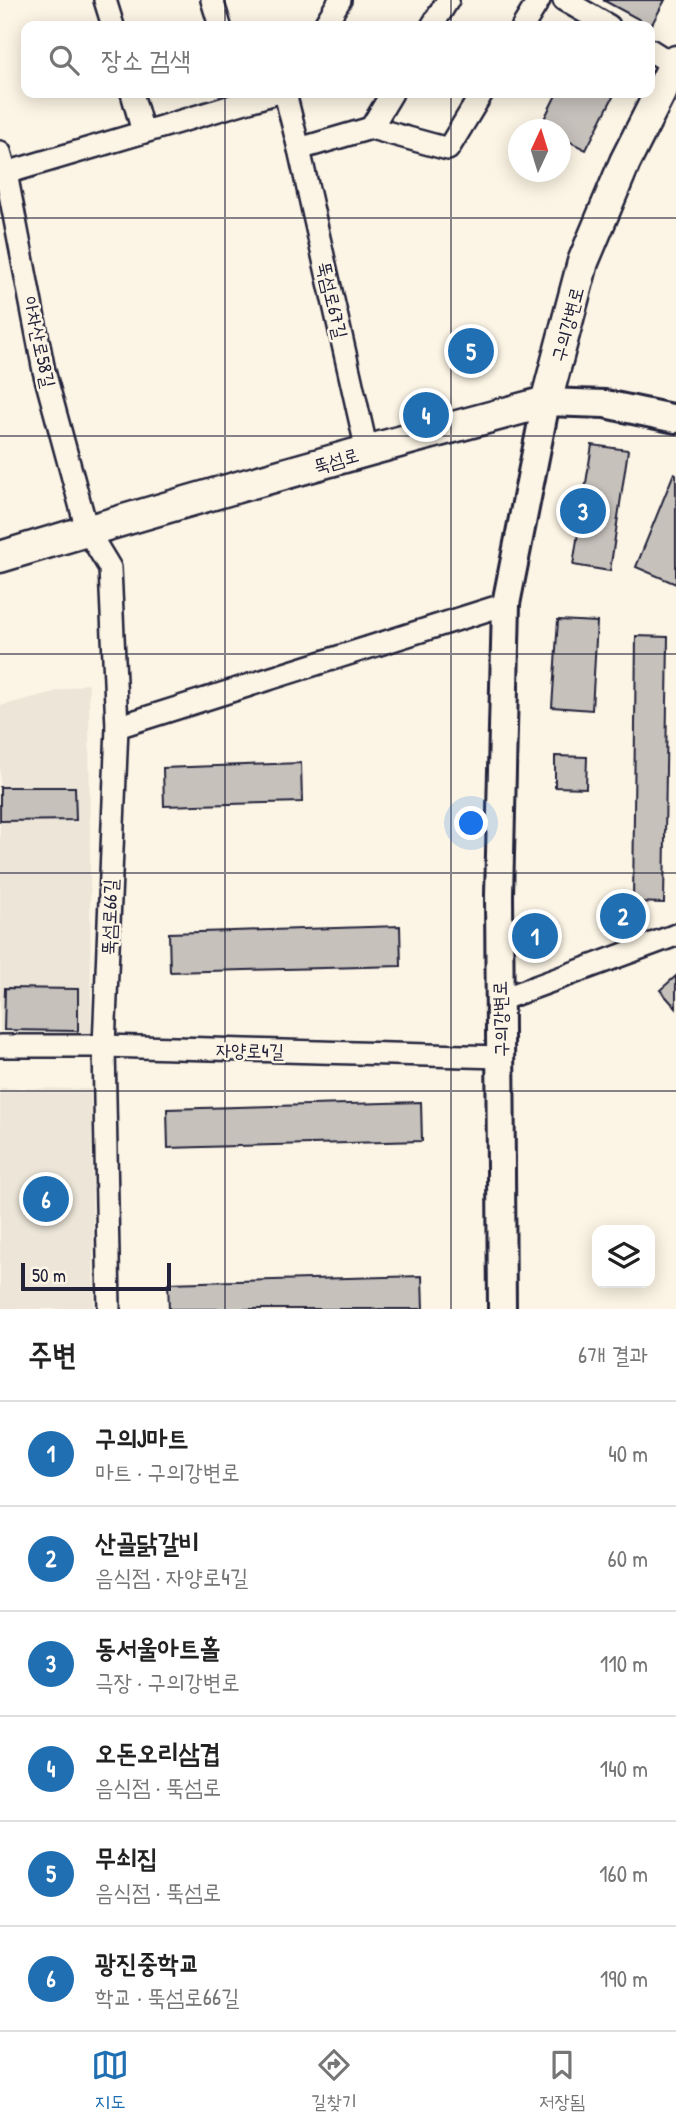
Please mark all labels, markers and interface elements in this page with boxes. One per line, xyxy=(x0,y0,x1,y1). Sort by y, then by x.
search box xyxy=(21,21,655,98)
icon: search xyxy=(45,41,83,79)
text: 장소 검색 xyxy=(101,42,191,77)
north arrow xyxy=(508,119,571,182)
street label: 뚝섬로67길 xyxy=(312,259,354,341)
street label: 구의강변로 xyxy=(545,284,589,364)
street label: 아차산로58길 xyxy=(18,294,62,390)
pin: 5 xyxy=(448,325,494,377)
pin: 4 xyxy=(403,389,449,441)
street label: 뚝섬로 xyxy=(310,441,362,479)
pin: 3 xyxy=(560,485,606,537)
your location xyxy=(454,806,488,840)
street label: 뚝섬로66길 xyxy=(95,878,123,956)
pin: 2 xyxy=(600,890,646,942)
pin: 1 xyxy=(512,910,558,962)
street label: 구의강변로 xyxy=(486,981,514,1057)
street label: 자양로4길 xyxy=(216,1036,284,1064)
pin: 6 xyxy=(23,1173,69,1225)
map controls xyxy=(592,1225,655,1288)
button: layers xyxy=(592,1225,655,1288)
scale bar xyxy=(21,1260,172,1292)
text: 50 m xyxy=(32,1262,66,1288)
text: 주변 xyxy=(28,1334,76,1374)
text: 6개 결과 xyxy=(578,1339,648,1370)
text: 구의J마트 xyxy=(95,1420,188,1455)
text: 1 xyxy=(47,1438,55,1469)
text: 40 m xyxy=(608,1438,648,1469)
text: 마트 · 구의강변로 xyxy=(95,1456,240,1487)
text: 산골닭갈비 xyxy=(95,1525,200,1560)
text: 2 xyxy=(46,1543,56,1574)
text: 60 m xyxy=(608,1543,648,1574)
text: 음식점 · 자양로4길 xyxy=(95,1561,248,1592)
text: 동서울아트홀 xyxy=(95,1630,221,1665)
text: 3 xyxy=(46,1648,56,1679)
text: 110 m xyxy=(600,1648,648,1679)
text: 극장 · 구의강변로 xyxy=(95,1666,240,1697)
text: 오돈오리삼겹 xyxy=(95,1735,221,1770)
text: 4 xyxy=(47,1753,55,1784)
text: 140 m xyxy=(600,1753,648,1784)
text: 음식점 · 뚝섬로 xyxy=(95,1771,221,1802)
text: 무쇠집 xyxy=(95,1840,158,1875)
text: 5 xyxy=(46,1858,56,1889)
text: 160 m xyxy=(599,1858,648,1889)
text: 음식점 · 뚝섬로 xyxy=(95,1876,221,1907)
text: 광진중학교 xyxy=(95,1945,200,1980)
text: 6 xyxy=(46,1963,56,1994)
text: 190 m xyxy=(600,1963,648,1994)
text: 학교 · 뚝섬로66길 xyxy=(95,1981,240,2012)
tab: 지도 xyxy=(91,2046,129,2115)
tab: 길찾기 xyxy=(311,2046,357,2115)
tab: 저장됨 xyxy=(539,2046,585,2115)

